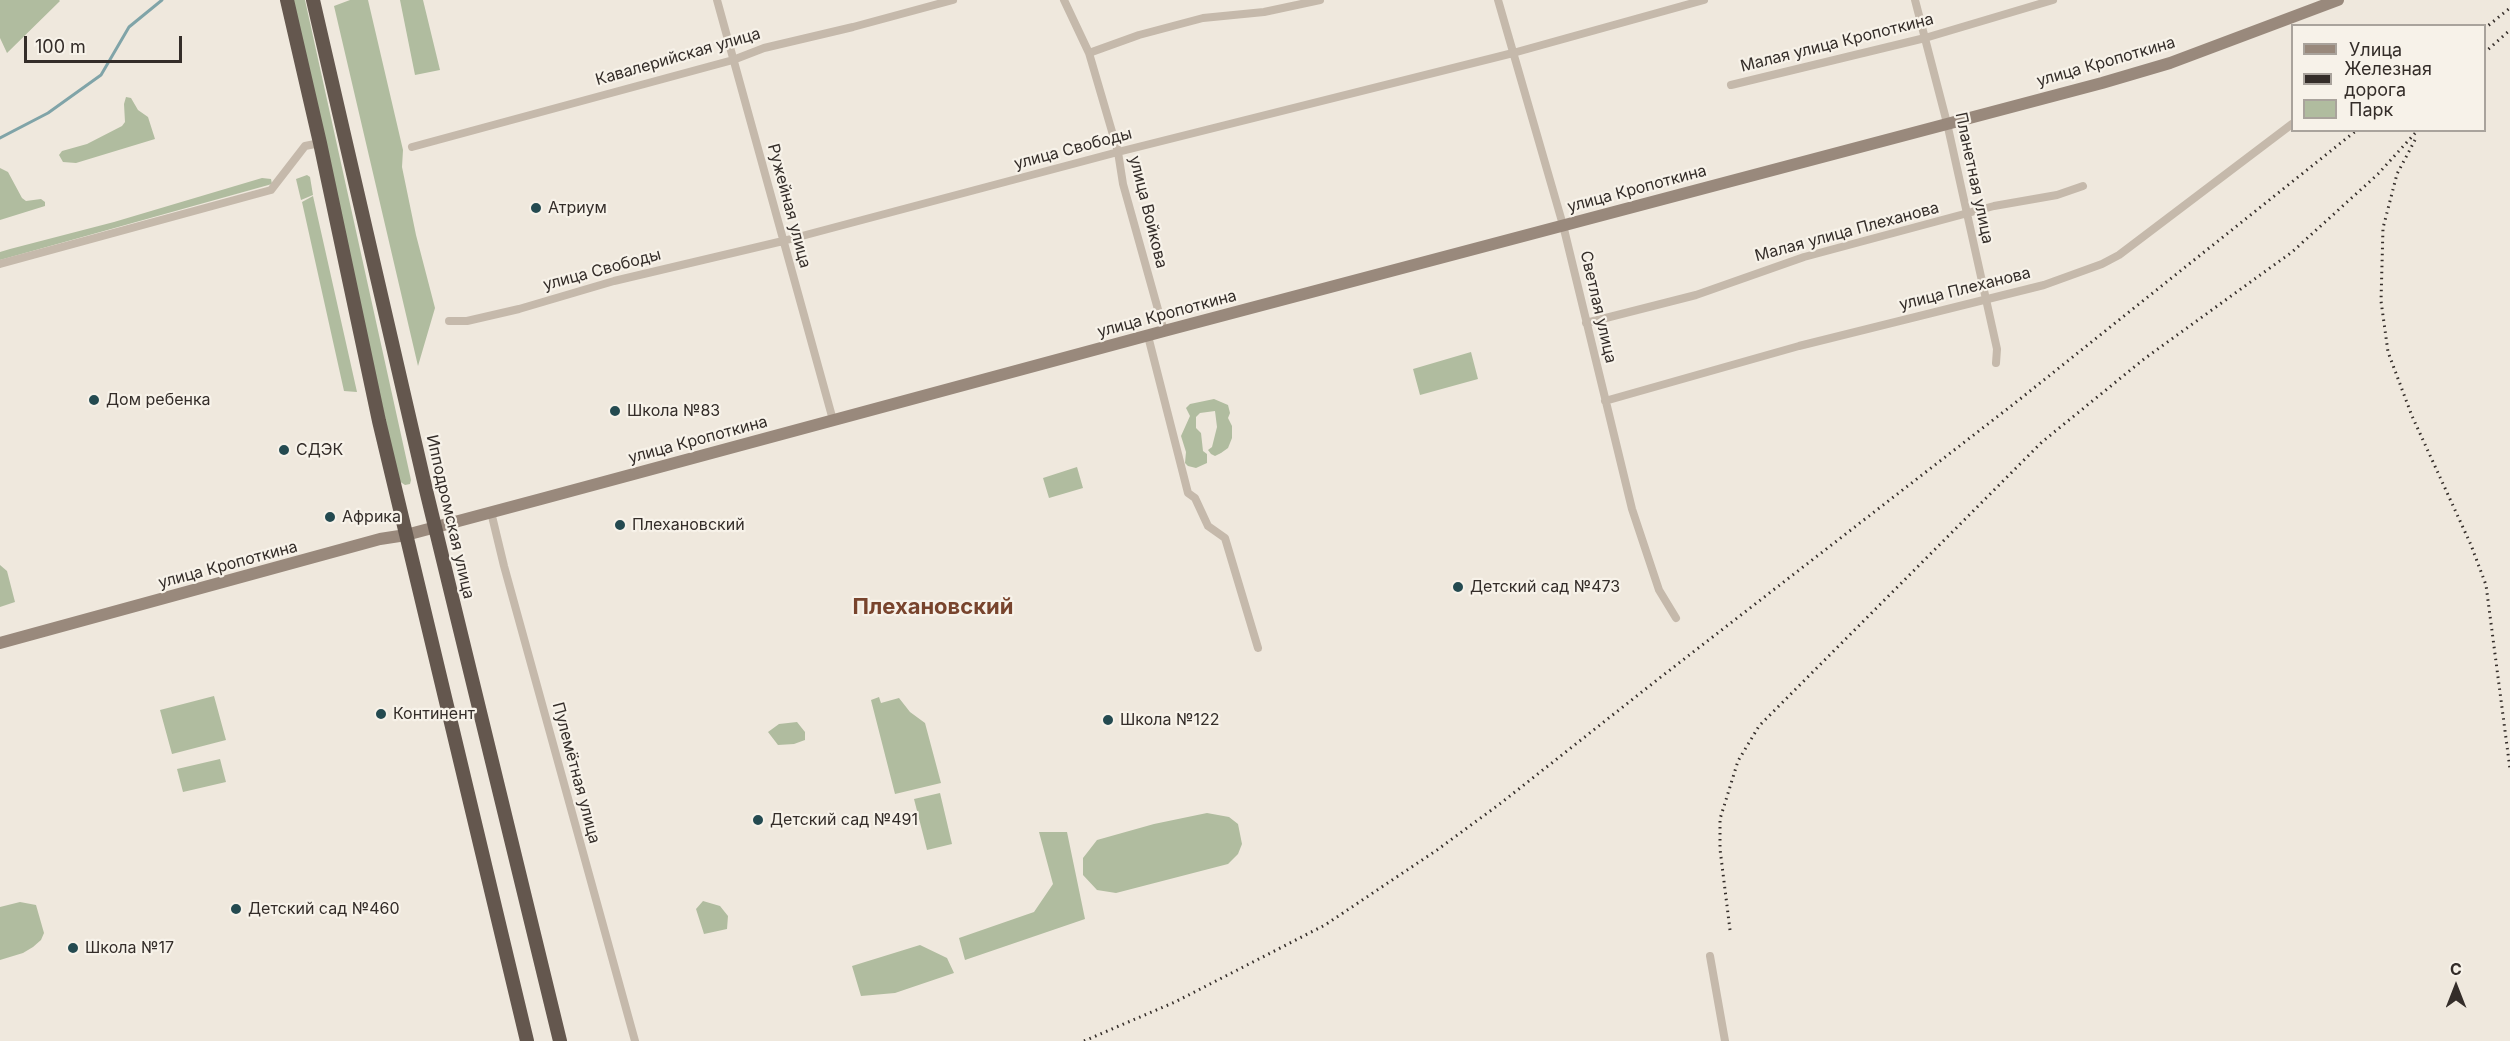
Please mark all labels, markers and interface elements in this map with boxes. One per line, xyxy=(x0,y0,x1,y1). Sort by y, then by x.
street label: Малая улица Кропоткина xyxy=(1738,10,1936,76)
scale bar xyxy=(27,24,184,62)
street label: Кавалерийская улица xyxy=(593,24,763,90)
legend xyxy=(2291,24,2486,132)
street label: улица Кропоткина xyxy=(2034,33,2178,91)
text: 100 m xyxy=(35,36,86,57)
text: Улица xyxy=(2349,39,2402,60)
text: Железная дорога xyxy=(2344,58,2432,100)
text: Парк xyxy=(2349,99,2393,120)
street label: Планетная улица xyxy=(1951,111,1997,245)
street label: улица Свободы xyxy=(1012,124,1134,174)
street label: Ружейная улица xyxy=(763,142,815,270)
street label: улица Войкова xyxy=(1125,154,1171,270)
street label: улица Кропоткина xyxy=(1565,161,1709,217)
place label: Атриум xyxy=(548,198,607,218)
street label: Малая улица Плеханова xyxy=(1753,198,1941,266)
marker: Атриум xyxy=(529,201,543,215)
street label: улица Свободы xyxy=(541,245,663,295)
street label: Светлая улица xyxy=(1576,249,1620,365)
street label: улица Плеханова xyxy=(1897,263,2033,315)
street label: улица Кропоткина xyxy=(1095,286,1239,342)
place label: Дом ребенка xyxy=(106,390,211,410)
marker: Дом ребенка xyxy=(87,393,101,407)
place label: Школа №83 xyxy=(627,401,720,421)
marker: Школа №83 xyxy=(608,404,622,418)
street label: улица Кропоткина xyxy=(626,412,770,468)
street label: Ипподромская улица xyxy=(422,433,478,601)
place label: СДЭК xyxy=(296,440,343,460)
marker: СДЭК xyxy=(277,443,291,457)
place label: Африка xyxy=(342,507,401,527)
marker: Африка xyxy=(323,510,337,524)
place label: Плехановский xyxy=(632,515,745,535)
marker: Плехановский xyxy=(613,518,627,532)
street label: улица Кропоткина xyxy=(156,537,300,593)
place label: Детский сад №473 xyxy=(1470,577,1620,597)
marker: Детский сад №473 xyxy=(1451,580,1465,594)
district label: Плехановский xyxy=(853,594,1013,620)
street label: Пулемётная улица xyxy=(548,700,604,846)
place label: Континент xyxy=(393,704,475,724)
marker: Континент xyxy=(374,707,388,721)
place label: Школа №122 xyxy=(1120,710,1219,730)
marker: Школа №122 xyxy=(1101,713,1115,727)
place label: Детский сад №491 xyxy=(770,810,918,830)
marker: Детский сад №491 xyxy=(751,813,765,827)
place label: Детский сад №460 xyxy=(248,899,400,919)
marker: Детский сад №460 xyxy=(229,902,243,916)
place label: Школа №17 xyxy=(85,938,174,958)
marker: Школа №17 xyxy=(66,941,80,955)
north arrow xyxy=(2426,957,2486,1017)
text: С xyxy=(2450,959,2462,979)

